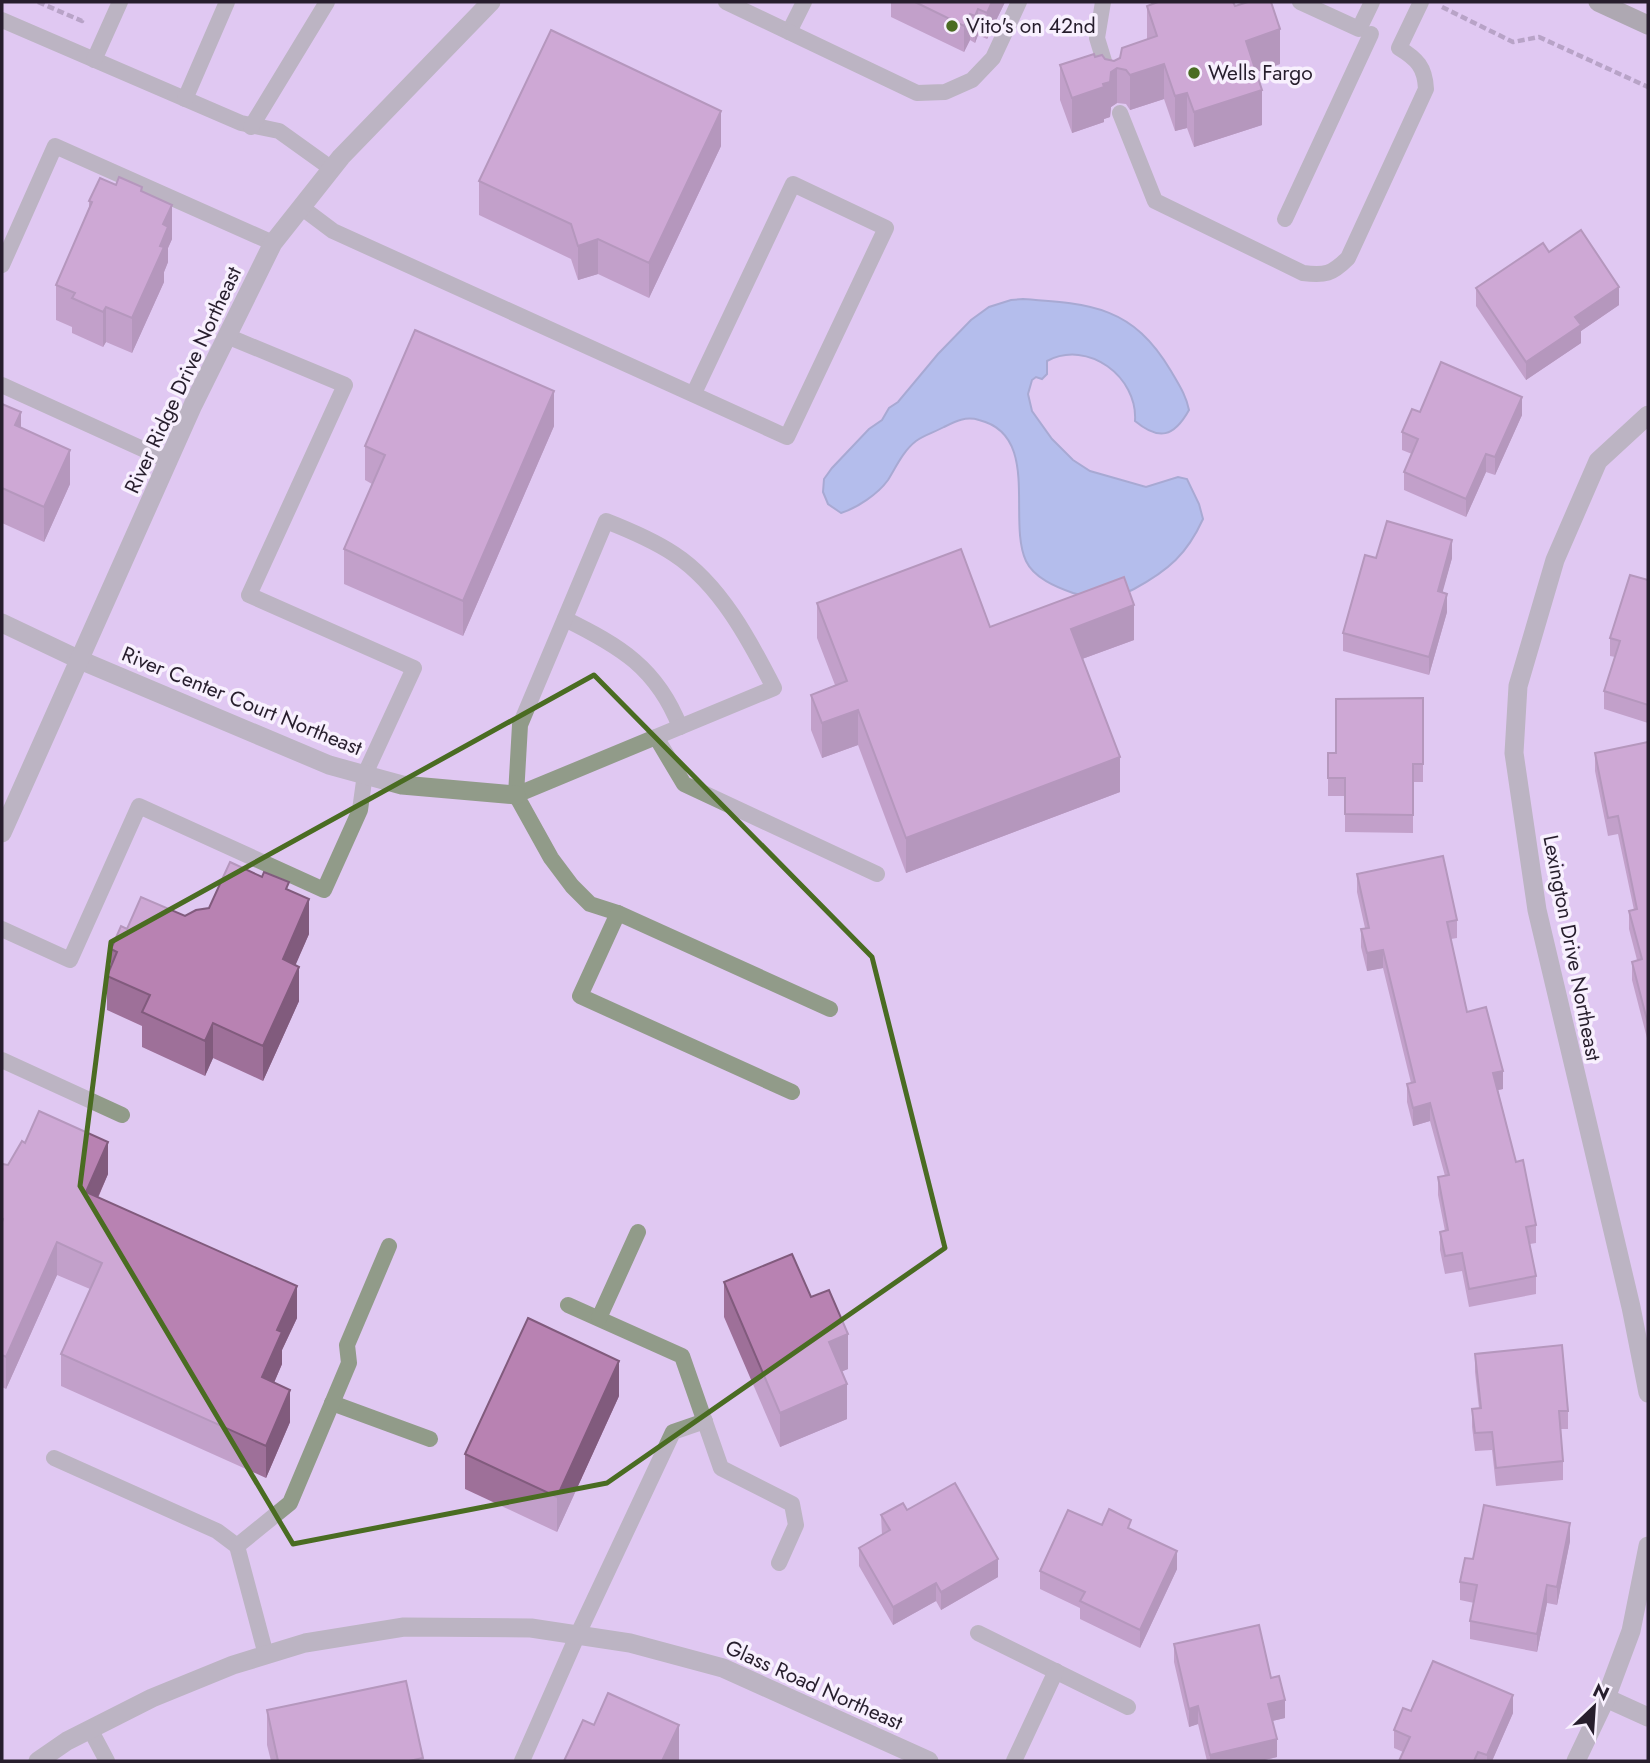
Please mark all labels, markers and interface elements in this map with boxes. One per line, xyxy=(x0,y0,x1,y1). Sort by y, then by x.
place label: Vito's on 42nd xyxy=(966,11,1096,41)
marker: Vito's on 42nd xyxy=(944,18,960,34)
place label: Wells Fargo xyxy=(1208,58,1313,88)
marker: Wells Fargo xyxy=(1186,65,1202,81)
street label: River Ridge Drive Northeast xyxy=(117,262,249,498)
street label: River Center Court Northeast xyxy=(117,639,367,763)
street label: Lexington Drive Northeast xyxy=(1535,833,1609,1063)
street label: Glass Road Northeast xyxy=(720,1632,908,1738)
north arrow xyxy=(1559,1672,1629,1742)
text: N xyxy=(1588,1677,1614,1707)

